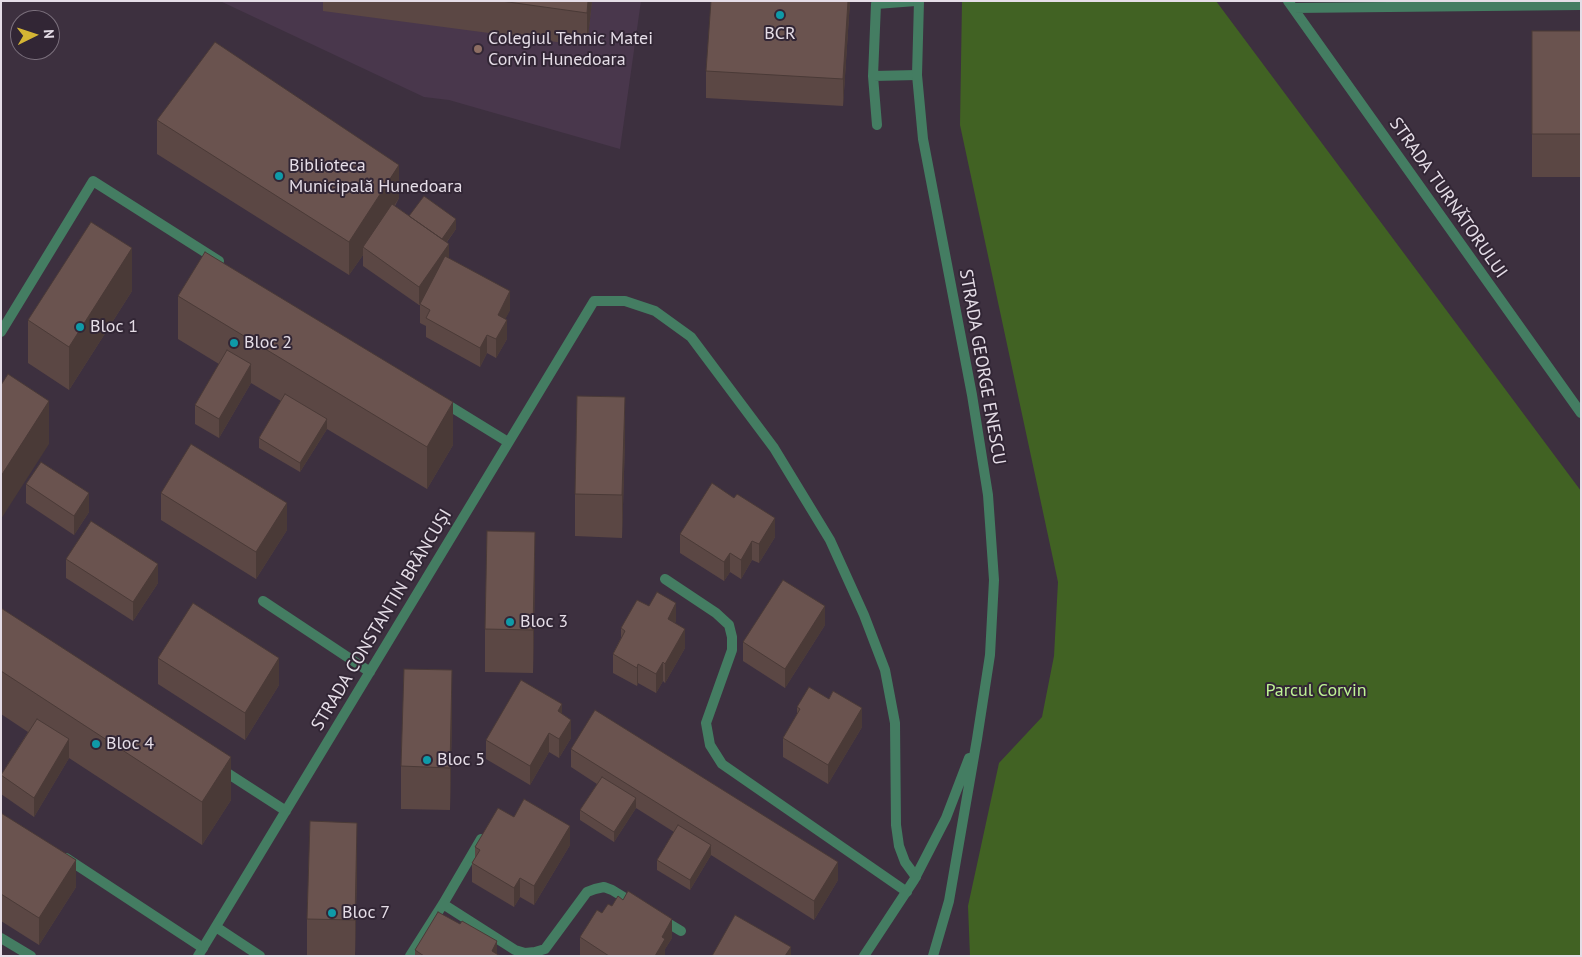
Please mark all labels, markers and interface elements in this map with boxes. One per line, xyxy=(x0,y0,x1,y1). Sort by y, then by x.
marker: BCR xyxy=(774,9,786,21)
north arrow xyxy=(10,10,60,60)
place label: BCR xyxy=(764,23,796,45)
place label: Colegiul Tehnic Matei Corvin Hunedoara xyxy=(488,28,653,70)
text: N xyxy=(40,29,58,39)
marker: Colegiul Tehnic Matei Corvin Hunedoara xyxy=(472,43,484,55)
street label: STRADA TURNĂTORULUI xyxy=(1384,114,1512,282)
place label: Biblioteca Municipală Hunedoara xyxy=(289,155,462,198)
marker: Biblioteca Municipală Hunedoara xyxy=(273,170,285,182)
street label: STRADA GEORGE ENESCU xyxy=(954,267,1010,467)
place label: Bloc 1 xyxy=(90,316,138,338)
marker: Bloc 1 xyxy=(74,321,86,333)
place label: Bloc 2 xyxy=(244,332,292,354)
marker: Bloc 2 xyxy=(228,337,240,349)
street label: STRADA CONSTANTIN BRÂNCUȘI xyxy=(307,505,457,735)
place label: Bloc 3 xyxy=(520,611,568,633)
marker: Bloc 3 xyxy=(504,616,516,628)
park label: Parcul Corvin xyxy=(1265,680,1367,702)
place label: Bloc 4 xyxy=(106,733,154,755)
marker: Bloc 4 xyxy=(90,738,102,750)
place label: Bloc 5 xyxy=(437,749,485,771)
marker: Bloc 5 xyxy=(421,754,433,766)
place label: Bloc 7 xyxy=(342,902,390,924)
marker: Bloc 7 xyxy=(326,907,338,919)

